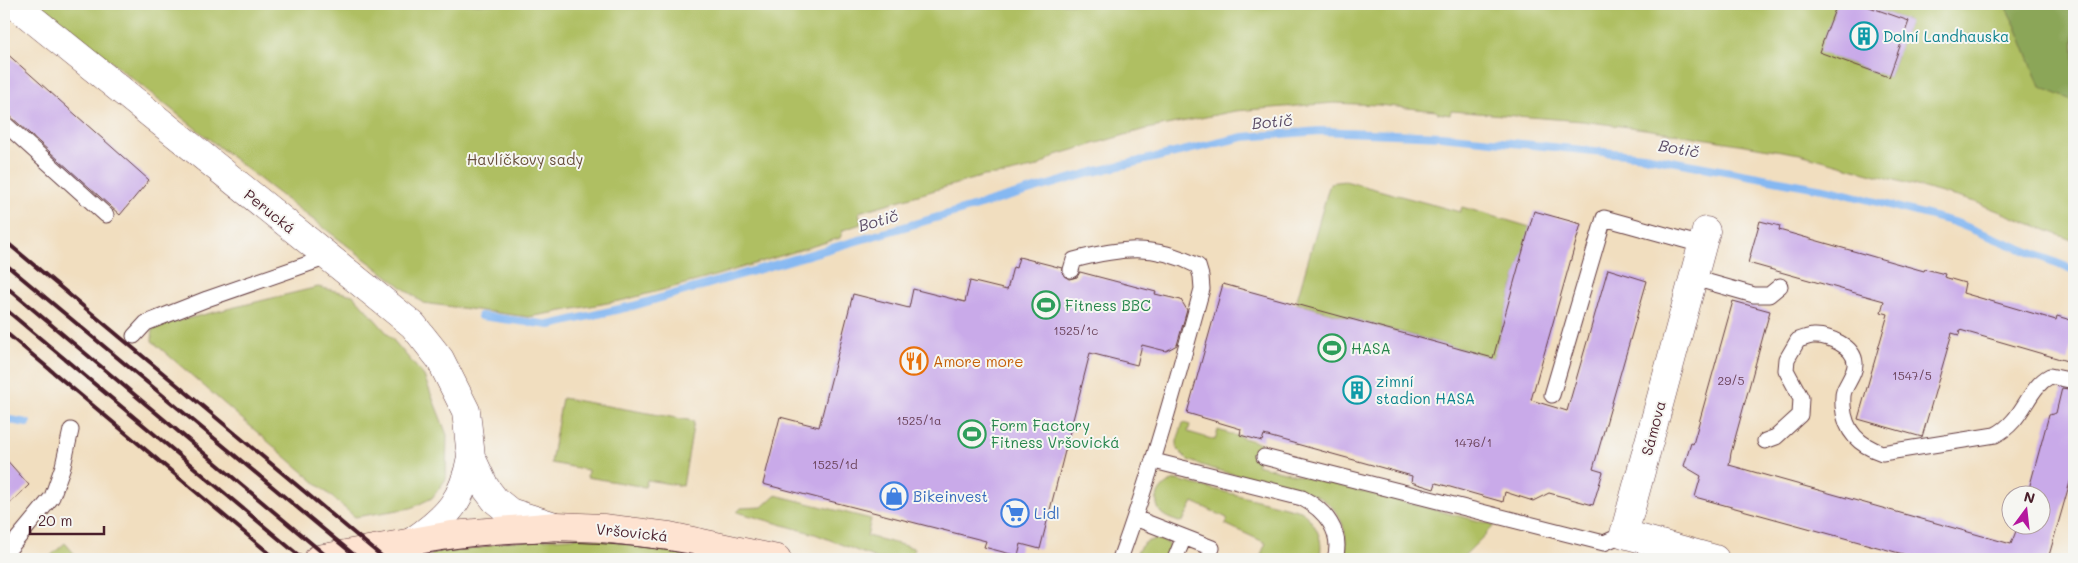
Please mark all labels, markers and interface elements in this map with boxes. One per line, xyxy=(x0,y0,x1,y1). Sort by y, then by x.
building icon: Dolní Landhauska xyxy=(1849,21,1879,51)
place label: Dolní Landhauska xyxy=(1883,26,2009,46)
water label: Botič xyxy=(1251,109,1293,133)
water label: Botič xyxy=(1657,134,1701,162)
park label: Havlíčkovy sady xyxy=(467,149,584,169)
street label: Perucká xyxy=(240,184,300,238)
water label: Botič xyxy=(856,204,900,236)
sports icon: Fitness BBC xyxy=(1031,290,1061,320)
place label: Fitness BBC xyxy=(1065,295,1151,315)
house number: 1525/1c xyxy=(1054,322,1098,338)
sports icon: HASA xyxy=(1317,333,1347,363)
place label: HASA xyxy=(1351,338,1391,358)
restaurant icon: Amore more xyxy=(899,346,929,376)
place label: Amore more xyxy=(933,351,1024,371)
house number: 1547/5 xyxy=(1892,367,1932,383)
place label: zimní stadion HASA xyxy=(1376,371,1475,408)
house number: 29/5 xyxy=(1717,372,1745,388)
building icon: zimní stadion HASA xyxy=(1342,375,1372,405)
street label: Sámova xyxy=(1636,398,1670,458)
house number: 1525/1a xyxy=(896,412,942,428)
place label: Form Factory Fitness Vršovická xyxy=(991,415,1120,452)
sports icon: Form Factory Fitness Vršovická xyxy=(957,419,987,449)
house number: 1476/1 xyxy=(1454,434,1492,450)
house number: 1525/1d xyxy=(812,456,858,472)
shop icon: Bikeinvest xyxy=(879,481,909,511)
place label: Bikeinvest xyxy=(913,486,988,506)
north arrow xyxy=(2000,486,2050,536)
text: N xyxy=(2022,486,2037,508)
supermarket icon: Lidl xyxy=(1000,498,1030,528)
scale bar xyxy=(30,503,104,535)
place label: Lidl xyxy=(1034,503,1060,523)
text: 20 m xyxy=(38,510,72,530)
street label: Vršovická xyxy=(595,518,669,546)

